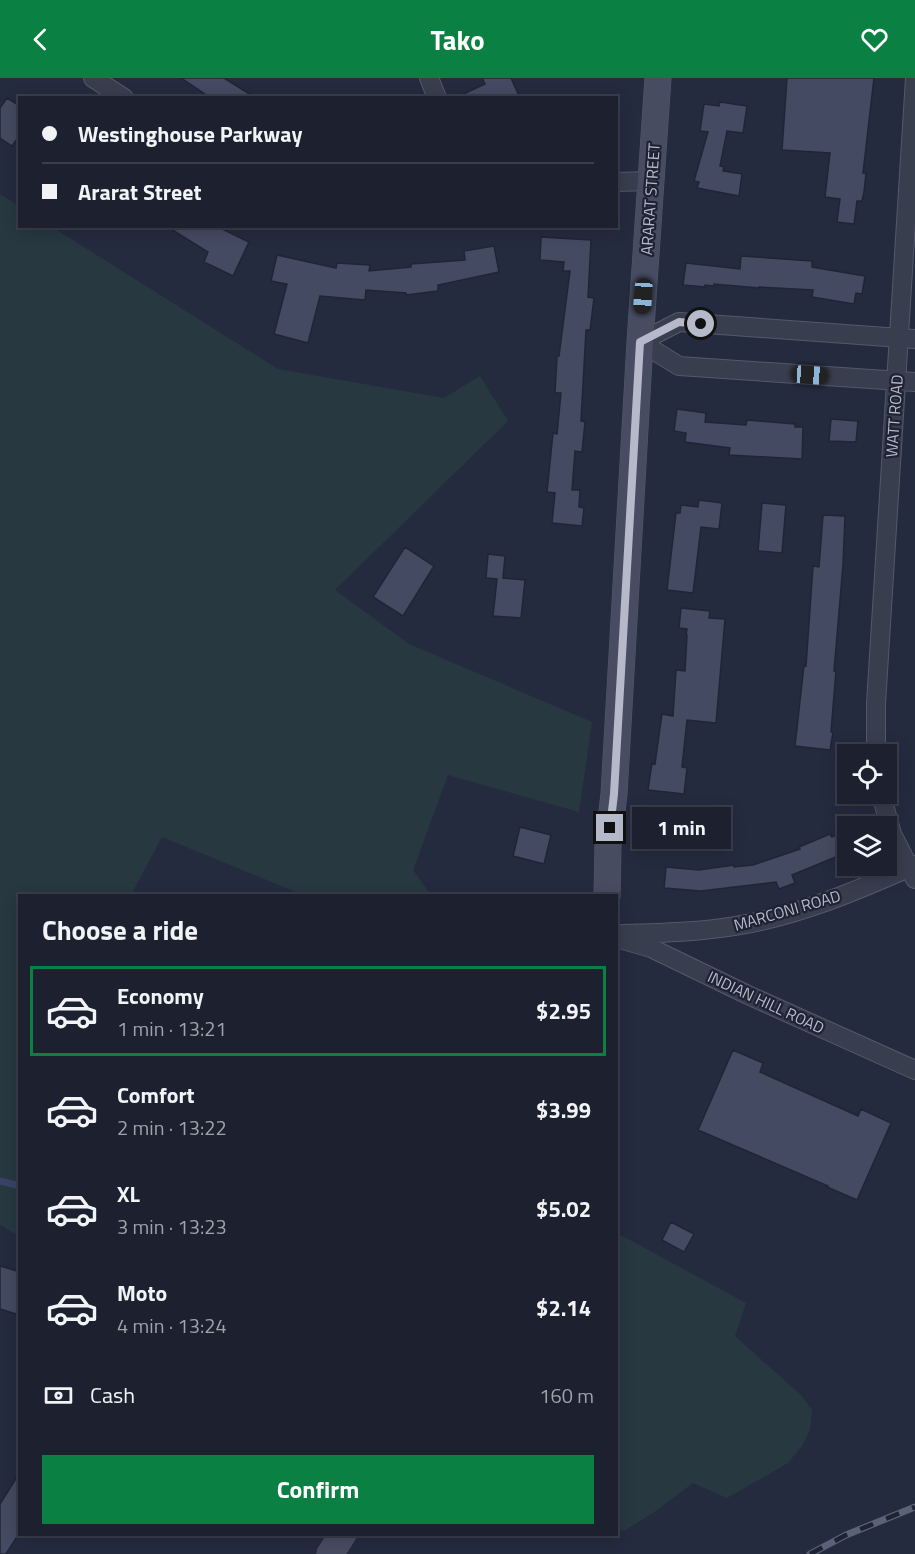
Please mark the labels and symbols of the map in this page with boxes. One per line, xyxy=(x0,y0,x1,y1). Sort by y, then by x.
street label: ARARAT STREET xyxy=(634,142,666,256)
car xyxy=(633,277,653,315)
route start xyxy=(687,310,714,337)
car xyxy=(791,365,829,385)
street label: WATT ROAD xyxy=(879,374,909,458)
callout: 1 min xyxy=(631,807,730,849)
route end xyxy=(596,814,623,841)
street label: MARCONI ROAD xyxy=(731,883,843,937)
street label: INDIAN HILL ROAD xyxy=(704,964,828,1040)

